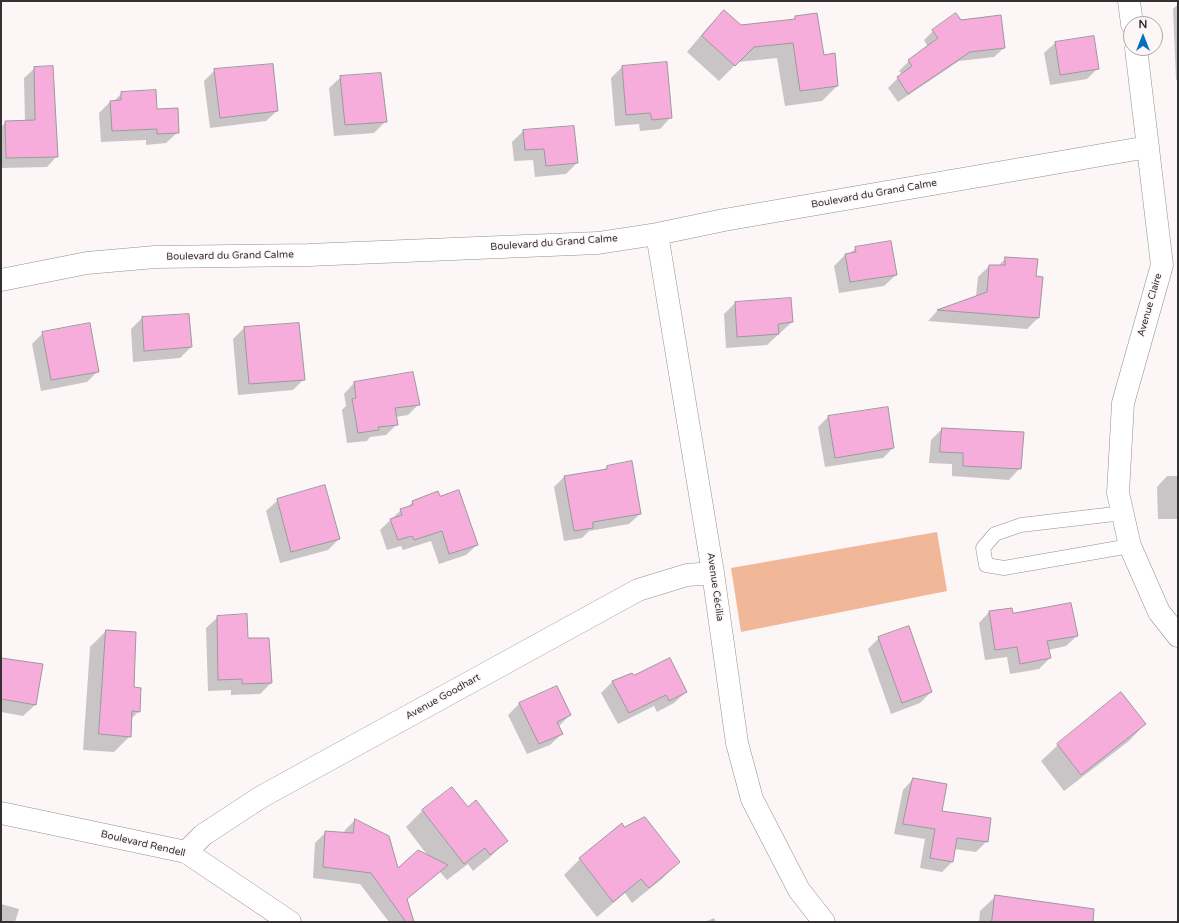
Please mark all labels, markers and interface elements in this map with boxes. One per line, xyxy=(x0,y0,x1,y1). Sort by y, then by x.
north arrow xyxy=(1123,16,1163,56)
text: N xyxy=(1139,18,1147,31)
street label: Boulevard du Grand Calme xyxy=(810,177,938,211)
street label: Boulevard du Grand Calme xyxy=(490,233,618,253)
street label: Boulevard du Grand Calme xyxy=(166,249,294,263)
street label: Avenue Claire xyxy=(1135,272,1165,338)
street label: Avenue Cécilia xyxy=(704,552,726,622)
street label: Avenue Goodhart xyxy=(403,671,483,723)
street label: Boulevard Rendell xyxy=(100,828,186,860)

